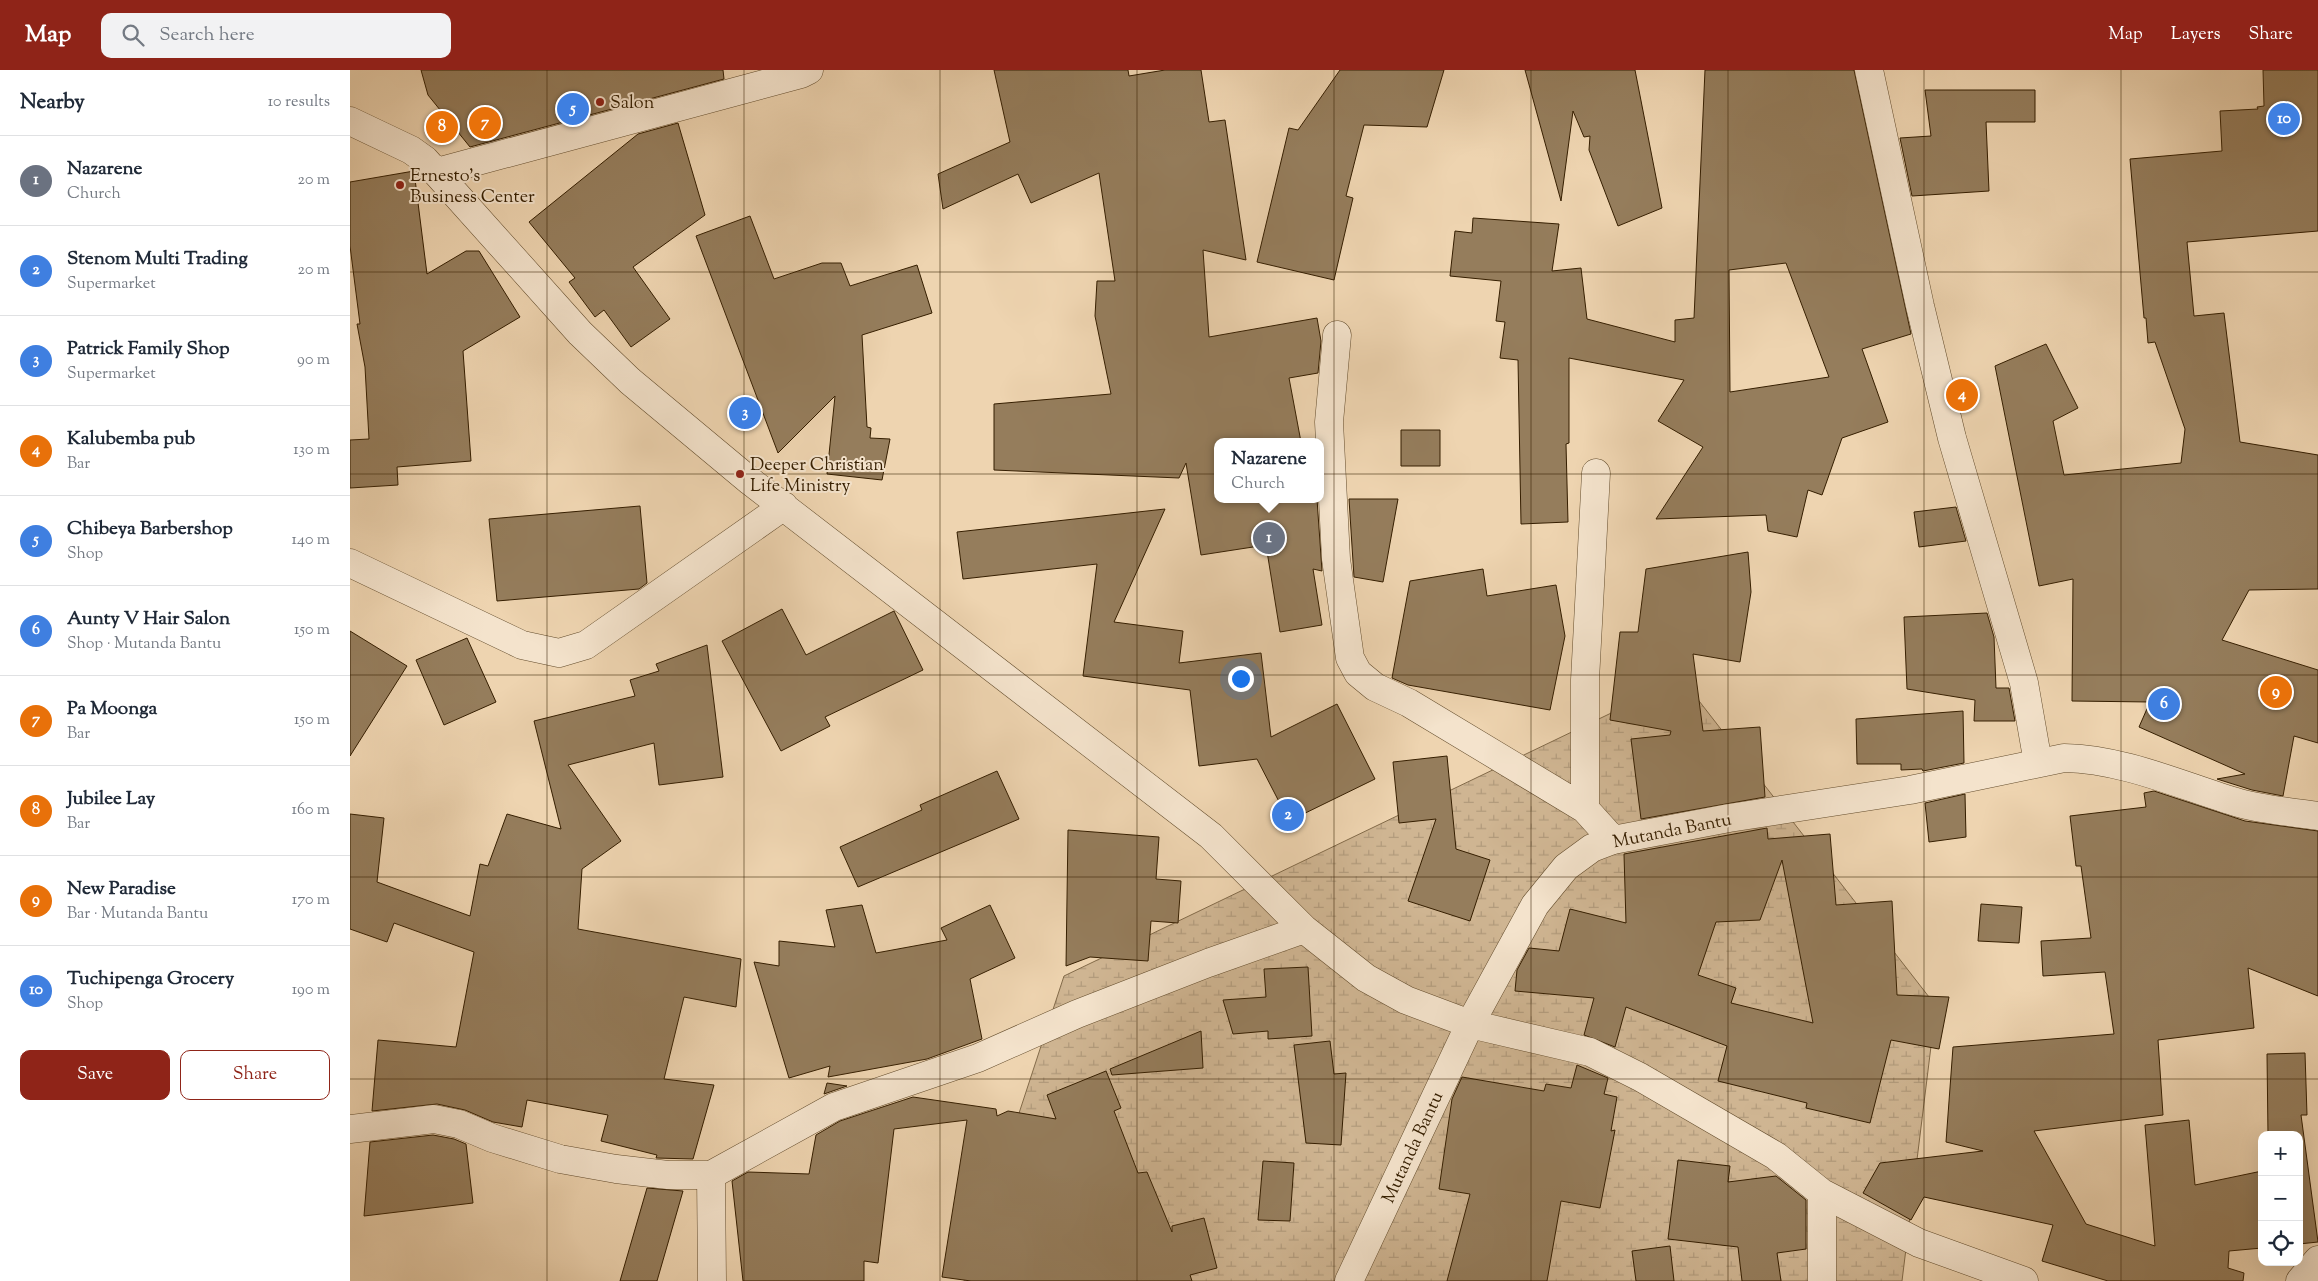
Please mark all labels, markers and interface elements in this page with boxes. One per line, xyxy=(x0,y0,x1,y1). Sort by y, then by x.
search box xyxy=(101,13,451,58)
text: Map xyxy=(25,18,71,52)
icon: search xyxy=(119,21,147,49)
text: Search here xyxy=(159,22,255,49)
text: Map xyxy=(2108,22,2143,48)
text: Layers xyxy=(2171,22,2221,48)
text: Share xyxy=(2249,22,2293,48)
text: Nearby xyxy=(20,88,85,118)
pin: 5 xyxy=(557,90,589,128)
text: 10 results xyxy=(268,91,330,114)
place label: Salon xyxy=(610,91,655,117)
marker: Salon xyxy=(594,96,606,108)
pin: 10 xyxy=(2268,100,2300,138)
pin: 7 xyxy=(469,104,501,142)
pin: 8 xyxy=(426,108,458,146)
text: Nazarene xyxy=(67,156,142,183)
place label: Ernesto's Business Center xyxy=(410,164,535,211)
text: 1 xyxy=(33,169,39,192)
text: 20 m xyxy=(297,169,330,192)
marker: Ernesto's Business Center xyxy=(394,179,406,191)
text: Church xyxy=(67,183,121,206)
text: Stenom Multi Trading xyxy=(67,246,248,273)
text: 2 xyxy=(32,259,40,282)
text: 20 m xyxy=(297,259,330,282)
text: Supermarket xyxy=(67,273,156,296)
text: Patrick Family Shop xyxy=(67,336,230,363)
text: 3 xyxy=(33,349,39,372)
text: 90 m xyxy=(297,349,330,372)
text: Supermarket xyxy=(67,363,156,386)
pin: 4 xyxy=(1946,376,1978,414)
pin: 3 xyxy=(729,394,761,432)
text: Kalubemba pub xyxy=(67,426,195,453)
popup xyxy=(1214,438,1324,503)
text: 4 xyxy=(32,439,40,462)
text: 130 m xyxy=(293,439,330,462)
text: Nazarene xyxy=(1231,446,1307,473)
text: Bar xyxy=(67,453,90,476)
place label: Deeper Christian Life Ministry xyxy=(750,453,884,500)
marker: Deeper Christian Life Ministry xyxy=(734,468,746,480)
text: Church xyxy=(1231,473,1285,496)
text: Chibeya Barbershop xyxy=(67,516,233,543)
pin: 1 xyxy=(1253,519,1285,557)
text: 5 xyxy=(33,529,39,552)
text: 140 m xyxy=(292,529,330,552)
text: Shop xyxy=(67,543,103,566)
text: Aunty V Hair Salon xyxy=(67,606,230,633)
text: 6 xyxy=(32,619,40,642)
text: 150 m xyxy=(294,619,330,642)
text: Shop · Mutanda Bantu xyxy=(67,633,221,656)
your location xyxy=(1228,666,1254,692)
pin: 9 xyxy=(2260,673,2292,711)
pin: 6 xyxy=(2148,685,2180,723)
text: Pa Moonga xyxy=(67,696,157,723)
text: 7 xyxy=(32,709,40,732)
text: 150 m xyxy=(294,709,330,732)
text: Bar xyxy=(67,723,90,746)
text: Jubilee Lay xyxy=(67,786,155,813)
pin: 2 xyxy=(1272,796,1304,834)
text: 8 xyxy=(32,799,40,822)
text: 160 m xyxy=(292,799,330,822)
street label: Mutanda Bantu xyxy=(1611,808,1734,856)
text: Bar xyxy=(67,813,90,836)
text: New Paradise xyxy=(67,876,176,903)
text: 9 xyxy=(32,889,40,912)
text: 170 m xyxy=(292,889,330,912)
text: Bar · Mutanda Bantu xyxy=(67,903,208,926)
text: Tuchipenga Grocery xyxy=(67,966,234,993)
text: 10 xyxy=(29,979,43,1002)
text: 190 m xyxy=(292,979,330,1002)
text: Shop xyxy=(67,993,103,1016)
button: Save xyxy=(20,1050,170,1100)
button: Share xyxy=(180,1050,330,1100)
street label: Mutanda Bantu xyxy=(1377,1088,1451,1208)
map controls xyxy=(2258,1131,2303,1266)
button: + xyxy=(2258,1131,2303,1176)
button: − xyxy=(2258,1176,2303,1221)
button: locate xyxy=(2258,1221,2303,1266)

